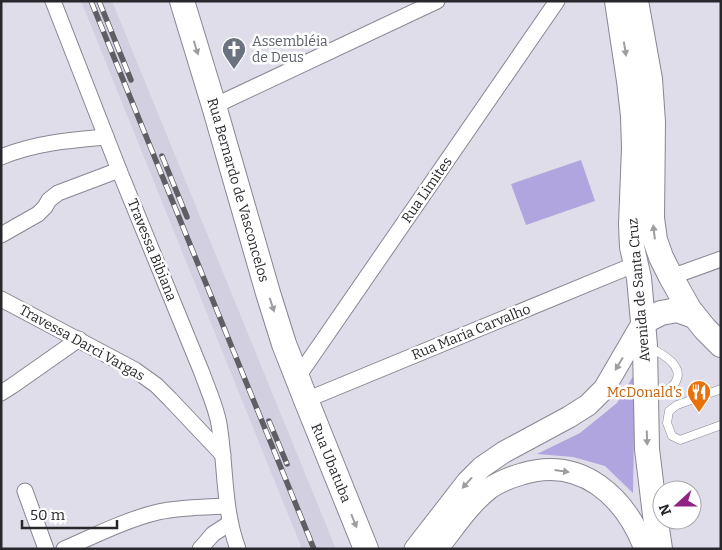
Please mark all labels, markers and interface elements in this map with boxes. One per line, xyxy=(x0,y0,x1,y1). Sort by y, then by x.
place label: Assembléia de Deus xyxy=(252,33,328,66)
church icon: Assembléia de Deus xyxy=(221,36,247,70)
one-way arrow xyxy=(193,41,201,56)
one-way arrow xyxy=(621,42,629,58)
street label: Rua Bernardo de Vasconcelos xyxy=(204,96,272,284)
street label: Rua Limites xyxy=(398,154,456,226)
street label: Travessa Bibiana xyxy=(124,196,180,304)
street label: Avenida de Santa Cruz xyxy=(624,217,654,363)
one-way arrow xyxy=(650,223,658,239)
one-way arrow xyxy=(268,297,276,312)
street label: Rua Maria Carvalho xyxy=(409,300,533,364)
street label: Travessa Darci Vargas xyxy=(16,301,148,385)
one-way arrow xyxy=(614,358,623,371)
restaurant icon: McDonald's xyxy=(686,379,712,413)
place label: McDonald's xyxy=(607,384,682,401)
street label: Rua Ubatuba xyxy=(307,421,355,505)
one-way arrow xyxy=(643,430,651,446)
one-way arrow xyxy=(554,467,570,475)
one-way arrow xyxy=(461,477,473,489)
north arrow xyxy=(652,480,702,530)
scale bar xyxy=(22,498,118,530)
text: N xyxy=(655,501,675,518)
text: 50 m xyxy=(30,506,66,524)
one-way arrow xyxy=(351,514,359,528)

